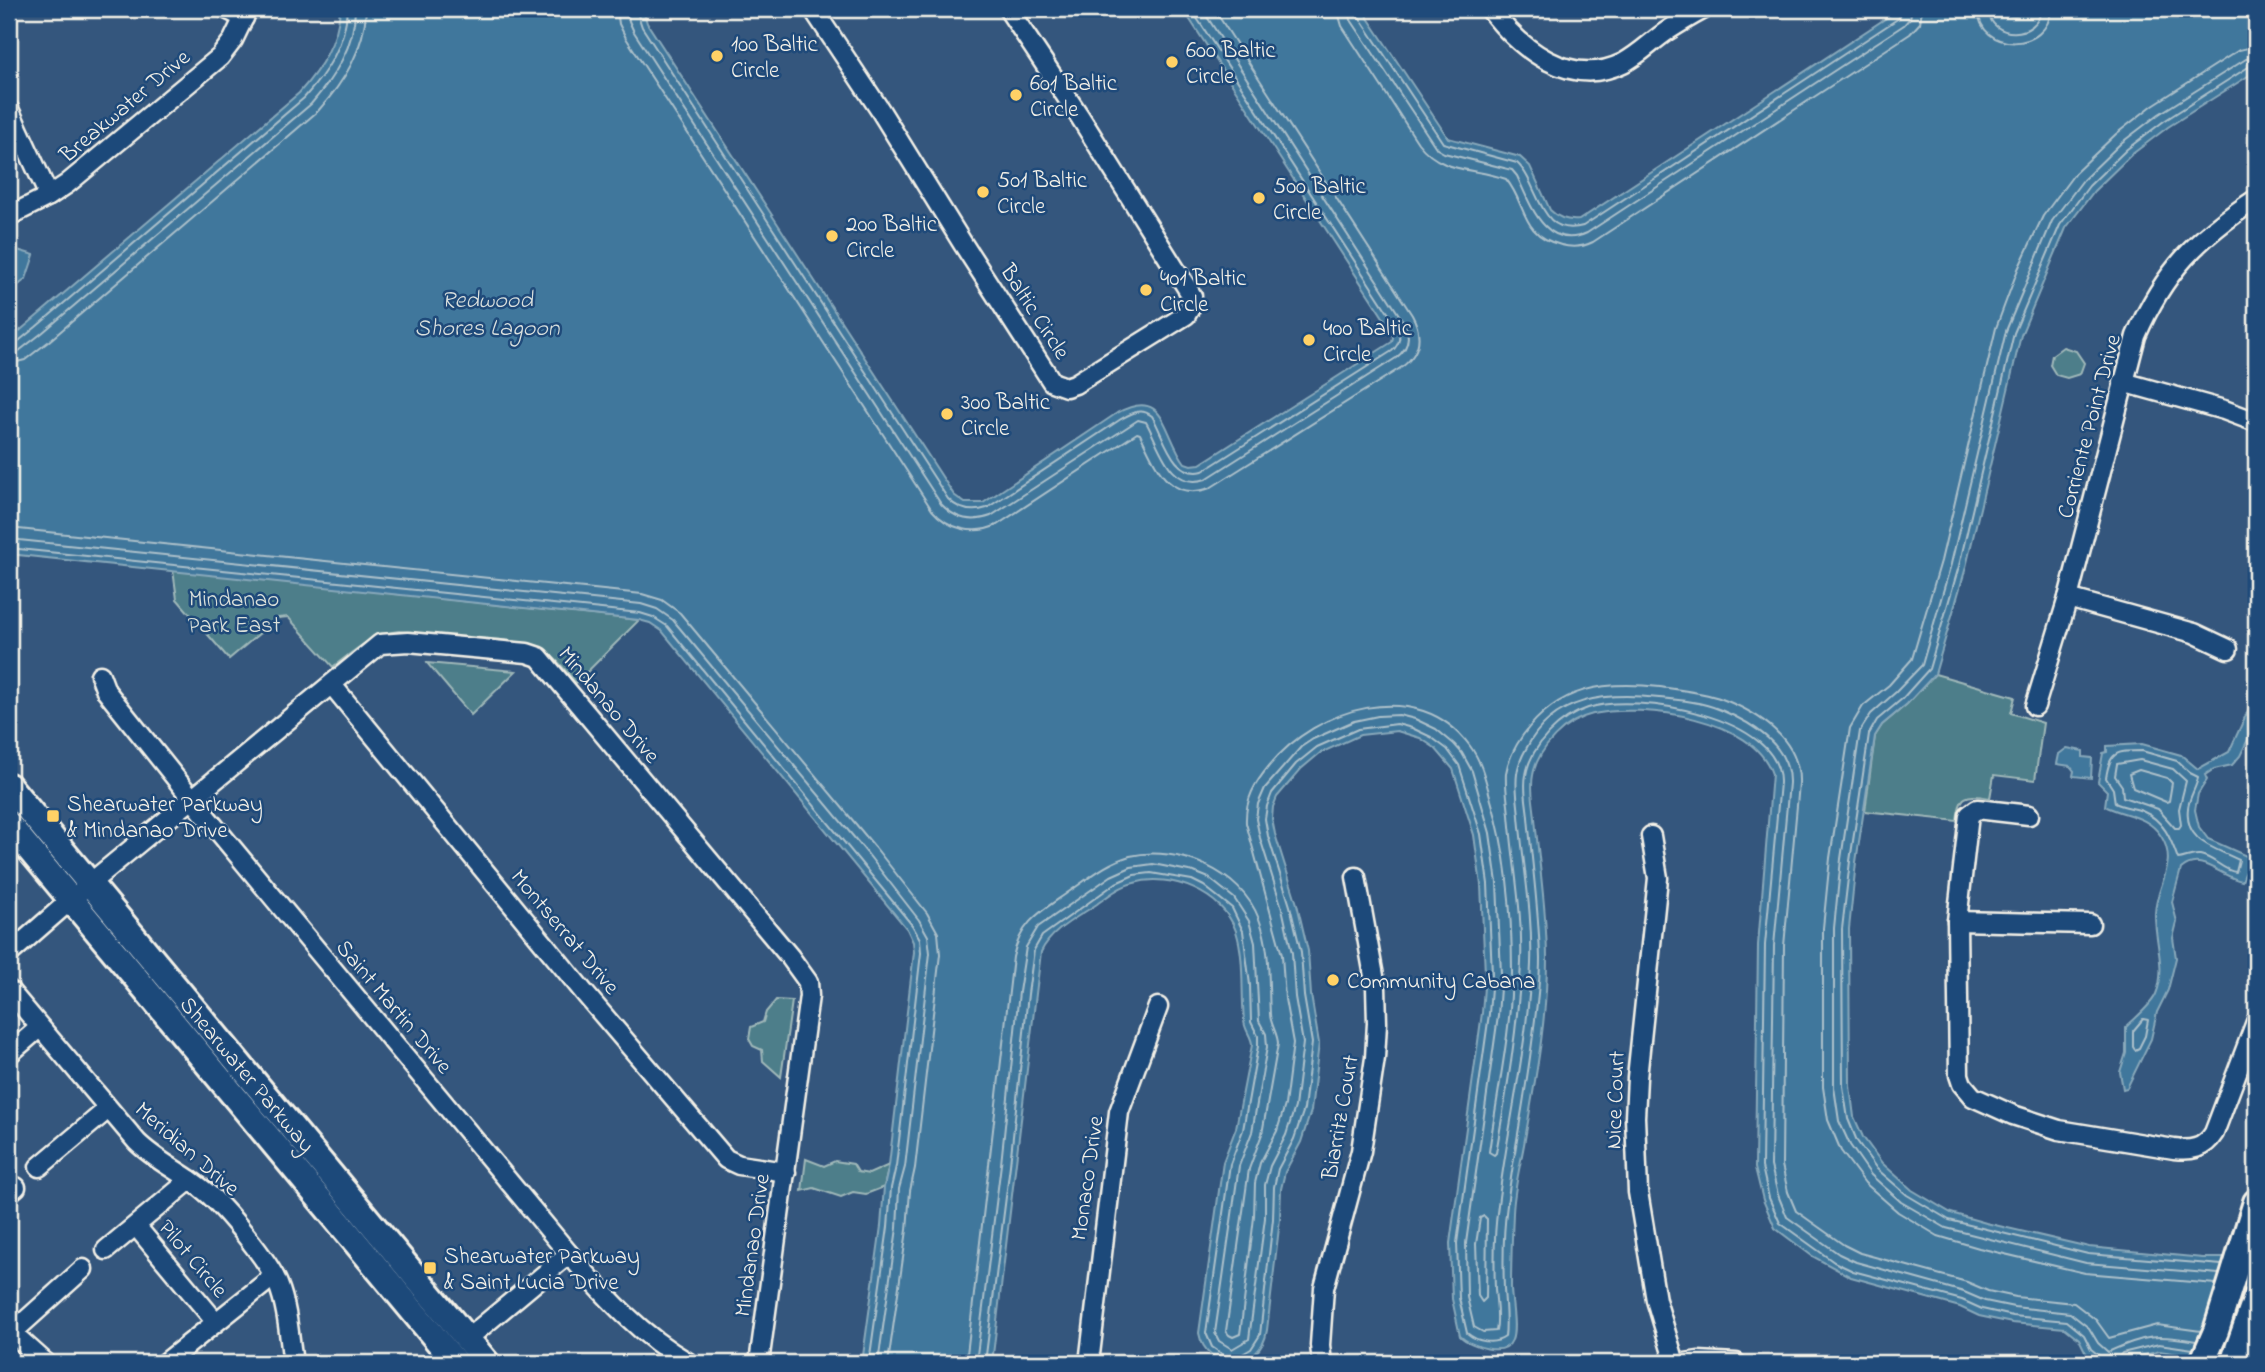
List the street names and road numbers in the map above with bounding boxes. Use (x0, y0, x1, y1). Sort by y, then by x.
street label: Breakwater Drive (52, 42, 199, 172)
street label: Baltic Circle (990, 257, 1077, 367)
street label: Corriente Point Drive (2050, 330, 2131, 522)
street label: Mindanao Drive (549, 640, 668, 772)
street label: Montserrat Drive (502, 863, 627, 1003)
street label: Saint Martin Drive (327, 933, 460, 1083)
street label: Shearwater Parkway (169, 990, 322, 1163)
street label: Nice Court (1598, 1050, 1635, 1150)
street label: Biarritz Court (1314, 1052, 1369, 1183)
street label: Meridian Drive (126, 1095, 247, 1205)
street label: Monaco Drive (1063, 1113, 1114, 1243)
street label: Mindanao Drive (727, 1171, 780, 1319)
street label: Pilot Circle (149, 1213, 235, 1307)

